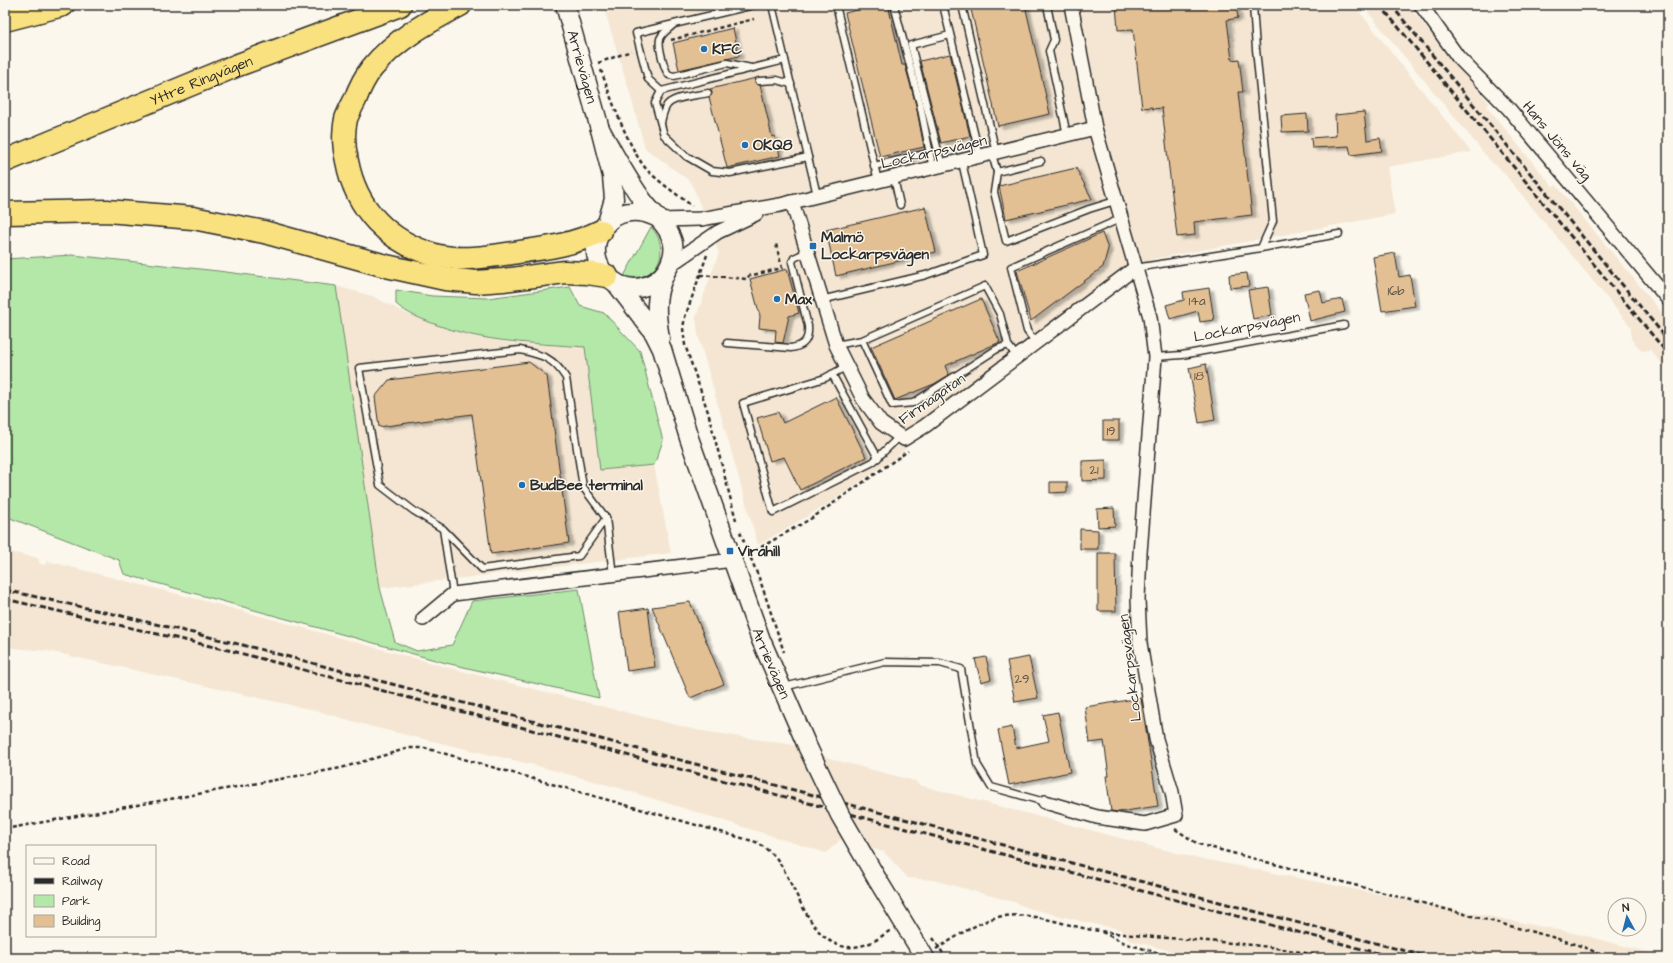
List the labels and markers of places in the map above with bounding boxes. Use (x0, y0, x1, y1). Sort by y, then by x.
place label: KFC (712, 39, 742, 60)
marker: KFC (699, 44, 709, 54)
place label: OKQ8 (753, 135, 793, 156)
marker: OKQ8 (740, 140, 750, 150)
place label: Malmö Lockarpsvägen (821, 227, 930, 267)
marker: Malmö Lockarpsvägen (808, 241, 818, 251)
place label: Max (785, 289, 813, 310)
marker: Max (772, 294, 782, 304)
place label: BudBee terminal (530, 475, 643, 496)
marker: BudBee terminal (517, 480, 527, 490)
place label: Virahill (737, 541, 781, 562)
marker: Virahill (725, 546, 735, 556)

